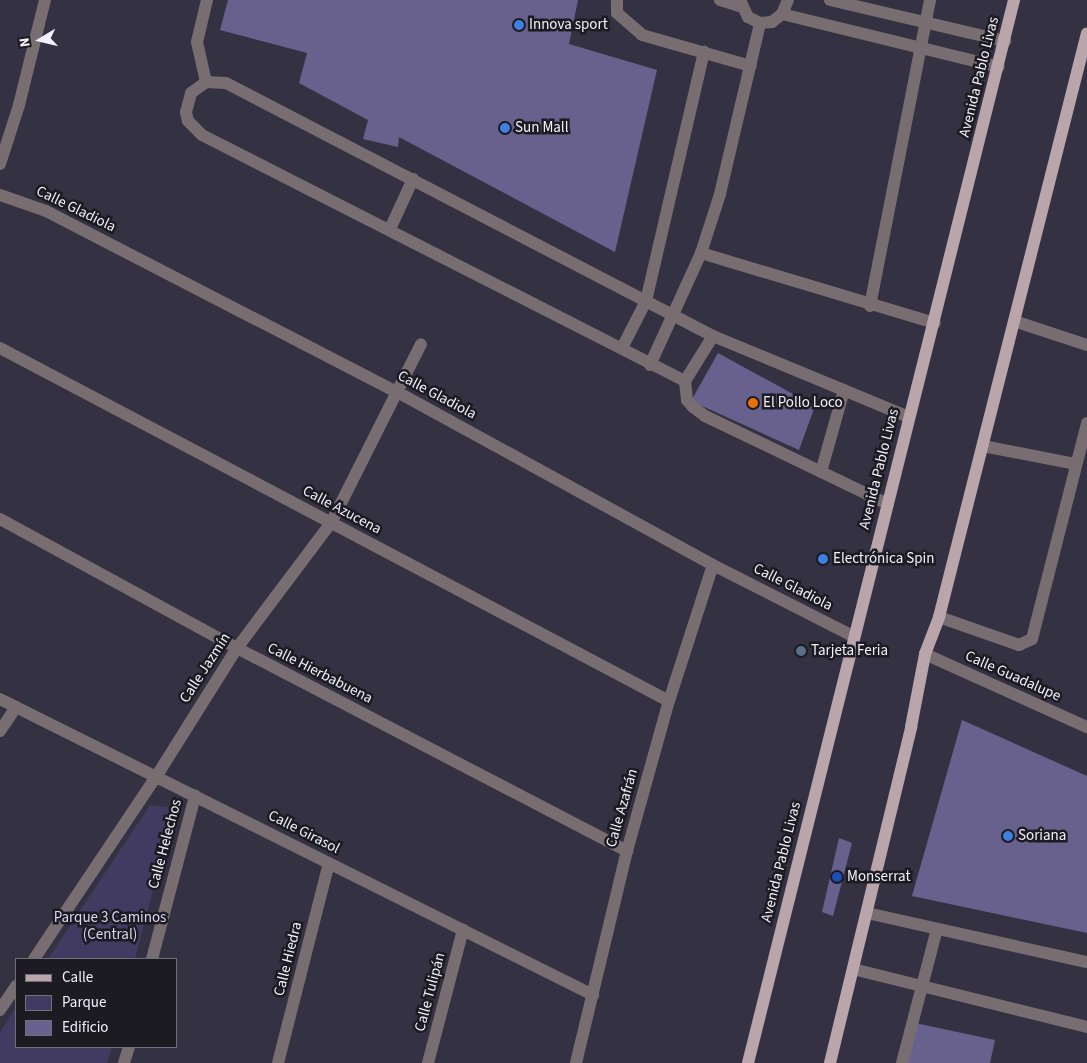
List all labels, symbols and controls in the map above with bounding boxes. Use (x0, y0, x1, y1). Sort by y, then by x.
north arrow (15, 15, 65, 65)
street label: Avenida Pablo Livas (955, 15, 1003, 139)
place label: Innova sport (529, 16, 608, 34)
marker: Innova sport (513, 19, 525, 31)
text: N (15, 36, 36, 49)
place label: Sun Mall (515, 119, 568, 137)
marker: Sun Mall (499, 122, 511, 134)
street label: Calle Gladiola (33, 182, 119, 236)
street label: Calle Gladiola (395, 367, 479, 423)
place label: El Pollo Loco (763, 394, 843, 412)
marker: El Pollo Loco (747, 397, 759, 409)
street label: Avenida Pablo Livas (855, 407, 903, 531)
street label: Calle Azucena (300, 482, 384, 538)
place label: Electrónica Spin (833, 550, 934, 568)
marker: Electrónica Spin (817, 553, 829, 565)
street label: Calle Gladiola (750, 559, 836, 615)
street label: Calle Jazmín (176, 630, 234, 706)
street label: Calle Hierbabuena (264, 639, 376, 707)
place label: Tarjeta Feria (811, 642, 888, 660)
marker: Tarjeta Feria (795, 645, 807, 657)
street label: Calle Guadalupe (962, 647, 1064, 705)
street label: Calle Azafrán (602, 767, 642, 849)
street label: Calle Helechos (144, 797, 186, 891)
street label: Avenida Pablo Livas (757, 800, 805, 924)
street label: Calle Girasol (265, 806, 343, 858)
place label: Soriana (1018, 827, 1066, 845)
marker: Soriana (1002, 830, 1014, 842)
place label: Monserrat (847, 868, 910, 886)
marker: Monserrat (831, 871, 843, 883)
park label: Parque 3 Caminos (Central) (54, 908, 166, 943)
street label: Calle Hiedra (270, 920, 306, 998)
street label: Calle Tulipán (411, 950, 449, 1034)
legend (15, 958, 178, 1048)
text: Calle (62, 967, 93, 988)
text: Parque (62, 992, 106, 1013)
text: Edificio (62, 1017, 109, 1038)

